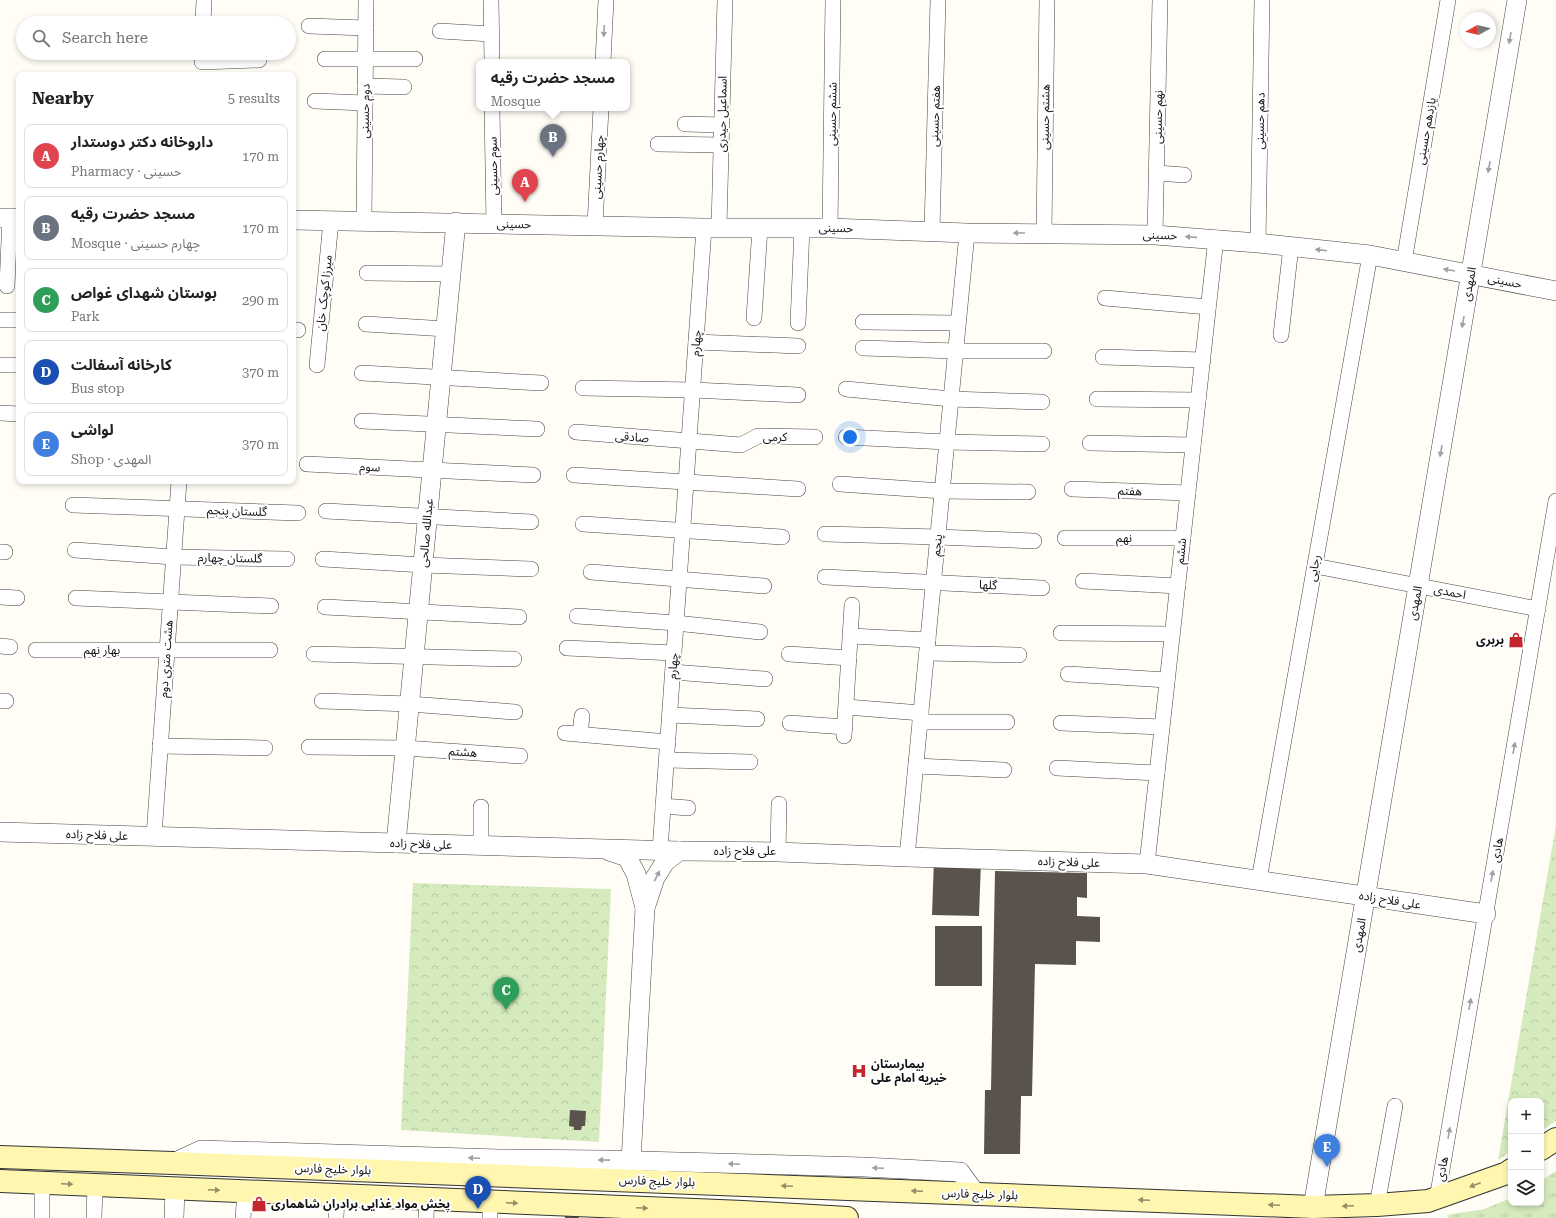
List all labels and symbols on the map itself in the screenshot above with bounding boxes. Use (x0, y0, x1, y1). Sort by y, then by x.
north arrow (1460, 12, 1496, 48)
one-way arrow (601, 25, 608, 37)
one-way arrow (1507, 32, 1513, 45)
street label: اسماعیل حیدری (714, 76, 730, 152)
street label: ششم حسینی (824, 82, 842, 146)
street label: دوم حسینی (358, 83, 374, 138)
street label: هشتم حسینی (1037, 84, 1055, 150)
street label: هفتم حسینی (927, 85, 945, 147)
street label: نهم حسینی (1151, 90, 1167, 144)
street label: دهم حسینی (1253, 92, 1270, 150)
street label: یازدهم حسینی (1413, 96, 1441, 166)
pin: B (540, 124, 566, 157)
street label: چهارم حسینی (589, 135, 609, 199)
street label: سوم حسینی (485, 137, 503, 195)
one-way arrow (1486, 161, 1492, 173)
pin: A (512, 169, 538, 202)
street label: حسینی (497, 217, 531, 231)
street label: حسینی (819, 221, 853, 235)
street label: حسینی (1142, 227, 1178, 243)
one-way arrow (1012, 230, 1025, 236)
one-way arrow (1185, 233, 1197, 240)
one-way arrow (1315, 246, 1327, 253)
street label: میرزا کوچک خان (313, 254, 336, 332)
street label: المهدی (1459, 266, 1479, 302)
one-way arrow (1443, 267, 1455, 273)
street label: حسینی (1487, 271, 1523, 291)
one-way arrow (1459, 316, 1465, 329)
street label: چهارم (688, 329, 706, 357)
your location (840, 427, 860, 447)
street label: صادقی (614, 429, 650, 445)
street label: کرمی (763, 430, 788, 444)
one-way arrow (1438, 445, 1444, 457)
street label: سوم (359, 459, 381, 477)
street label: هفتم (1118, 484, 1142, 500)
street label: عبدالله صالحی (416, 498, 436, 568)
street label: گلستان پنجم (207, 503, 268, 521)
street label: نهم (1116, 531, 1132, 547)
street label: پنجم (929, 533, 947, 557)
street label: ششم (1173, 537, 1191, 565)
street label: گلستان چهارم (198, 550, 263, 568)
street label: رجایی (1305, 554, 1323, 582)
street label: گلها (979, 578, 998, 593)
street label: احمدی (1433, 582, 1467, 602)
street label: المهدی (1405, 585, 1425, 621)
street label: هشت متری دوم (156, 620, 178, 698)
shop icon: بربری (1507, 631, 1525, 649)
place label: بربری (1476, 633, 1504, 647)
street label: بهار نهم (84, 643, 120, 659)
street label: چهارم (665, 652, 683, 680)
one-way arrow (1511, 742, 1517, 754)
street label: هشتم (448, 744, 478, 762)
street label: علی فلاح زاده (66, 827, 128, 845)
street label: علی فلاح زاده (390, 836, 452, 854)
street label: هادی (1488, 836, 1506, 864)
street label: علی فلاح زاده (714, 844, 776, 860)
street label: علی فلاح زاده (1038, 854, 1100, 872)
one-way arrow (654, 870, 660, 882)
one-way arrow (1489, 870, 1495, 882)
street label: علی فلاح زاده (1358, 888, 1422, 914)
street label: المهدی (1349, 917, 1369, 953)
pin: C (493, 977, 519, 1010)
one-way arrow (1468, 998, 1474, 1011)
place label: بیمارستان خیریه امام علی (871, 1057, 947, 1087)
hospital icon: بیمارستان خیریه امام علی (850, 1062, 868, 1080)
one-way arrow (1446, 1127, 1452, 1139)
pin: E (1314, 1134, 1340, 1167)
one-way arrow (468, 1155, 480, 1162)
street label: هادی (1433, 1155, 1451, 1183)
one-way arrow (598, 1157, 610, 1164)
street label: بلوار خلیج فارس (295, 1161, 371, 1179)
one-way arrow (727, 1161, 740, 1167)
one-way arrow (871, 1165, 884, 1171)
street label: بلوار خلیج فارس (619, 1173, 695, 1191)
pin: D (465, 1176, 491, 1209)
one-way arrow (61, 1181, 73, 1188)
one-way arrow (1469, 1182, 1481, 1188)
one-way arrow (780, 1183, 793, 1189)
street label: بلوار خلیج فارس (942, 1186, 1018, 1204)
one-way arrow (208, 1187, 220, 1194)
one-way arrow (910, 1188, 923, 1194)
shop icon: پخش مواد غذایی برادران شاهماری (250, 1195, 268, 1213)
place label: پخش مواد غذایی برادران شاهماری (271, 1197, 450, 1213)
one-way arrow (1138, 1197, 1150, 1204)
one-way arrow (506, 1199, 518, 1206)
one-way arrow (1268, 1202, 1280, 1209)
one-way arrow (1341, 1203, 1354, 1209)
one-way arrow (636, 1205, 649, 1211)

